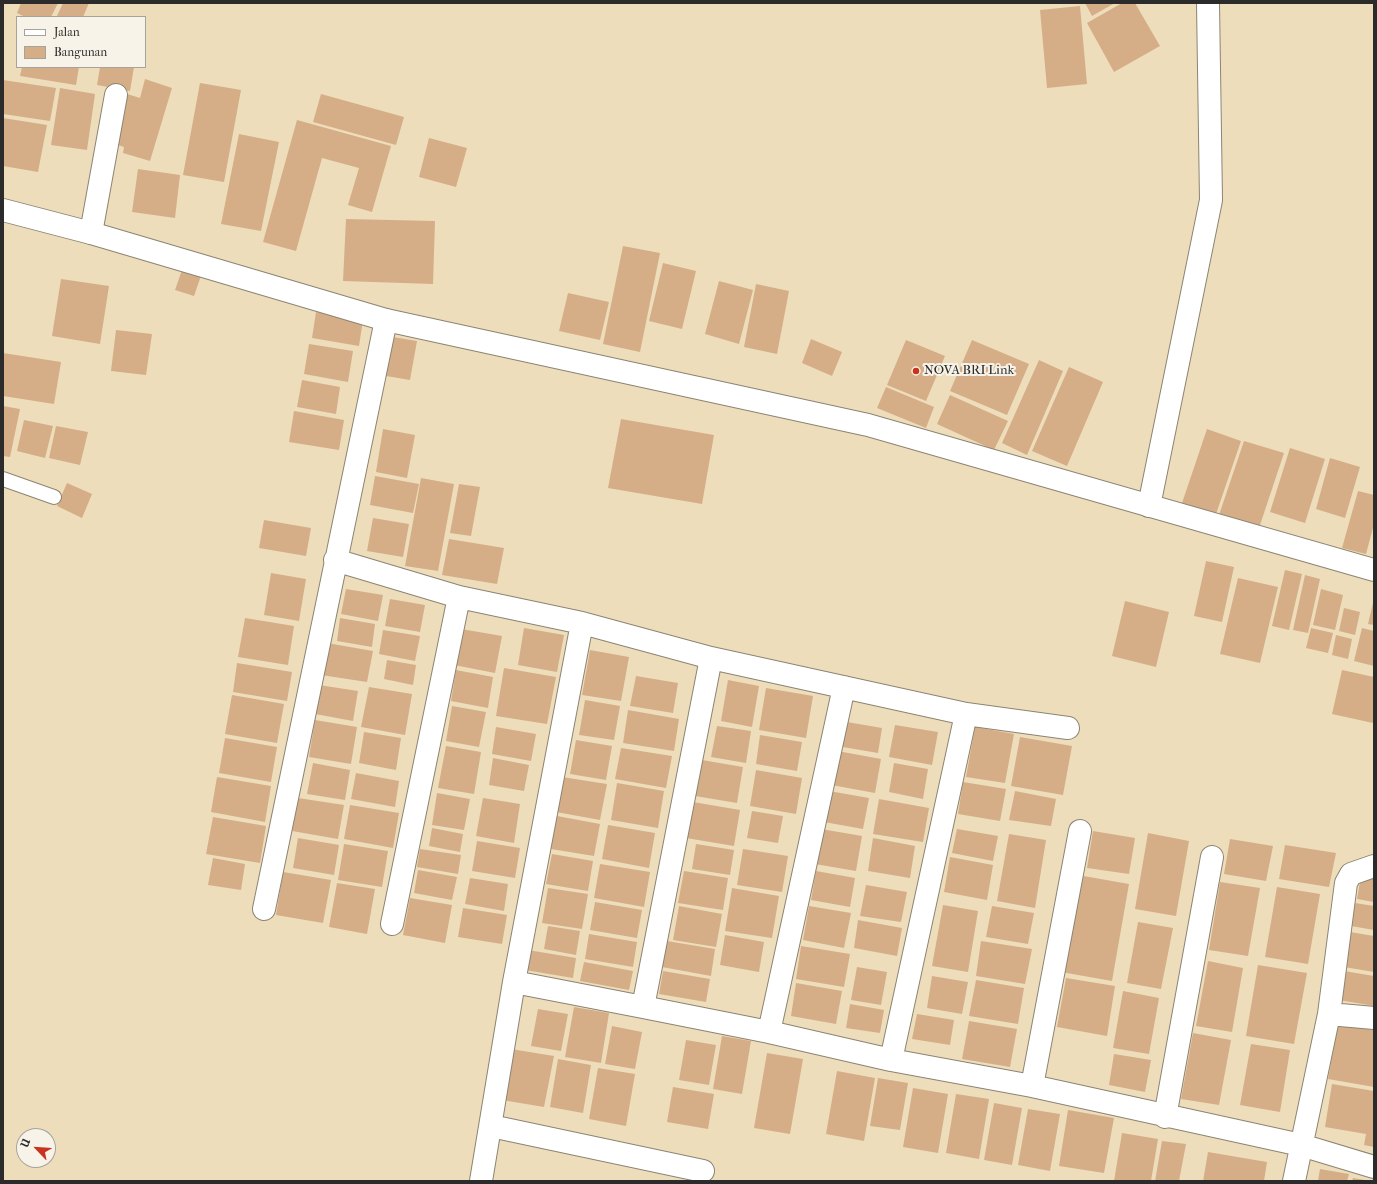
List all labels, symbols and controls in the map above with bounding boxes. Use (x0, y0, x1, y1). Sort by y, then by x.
legend (16, 16, 146, 68)
text: Jalan (54, 25, 80, 39)
text: Bangunan (54, 45, 107, 59)
place label: NOVA BRI Link (924, 363, 1014, 379)
marker: NOVA BRI Link (911, 366, 921, 376)
north arrow (16, 1128, 56, 1168)
text: U (18, 1137, 33, 1150)

